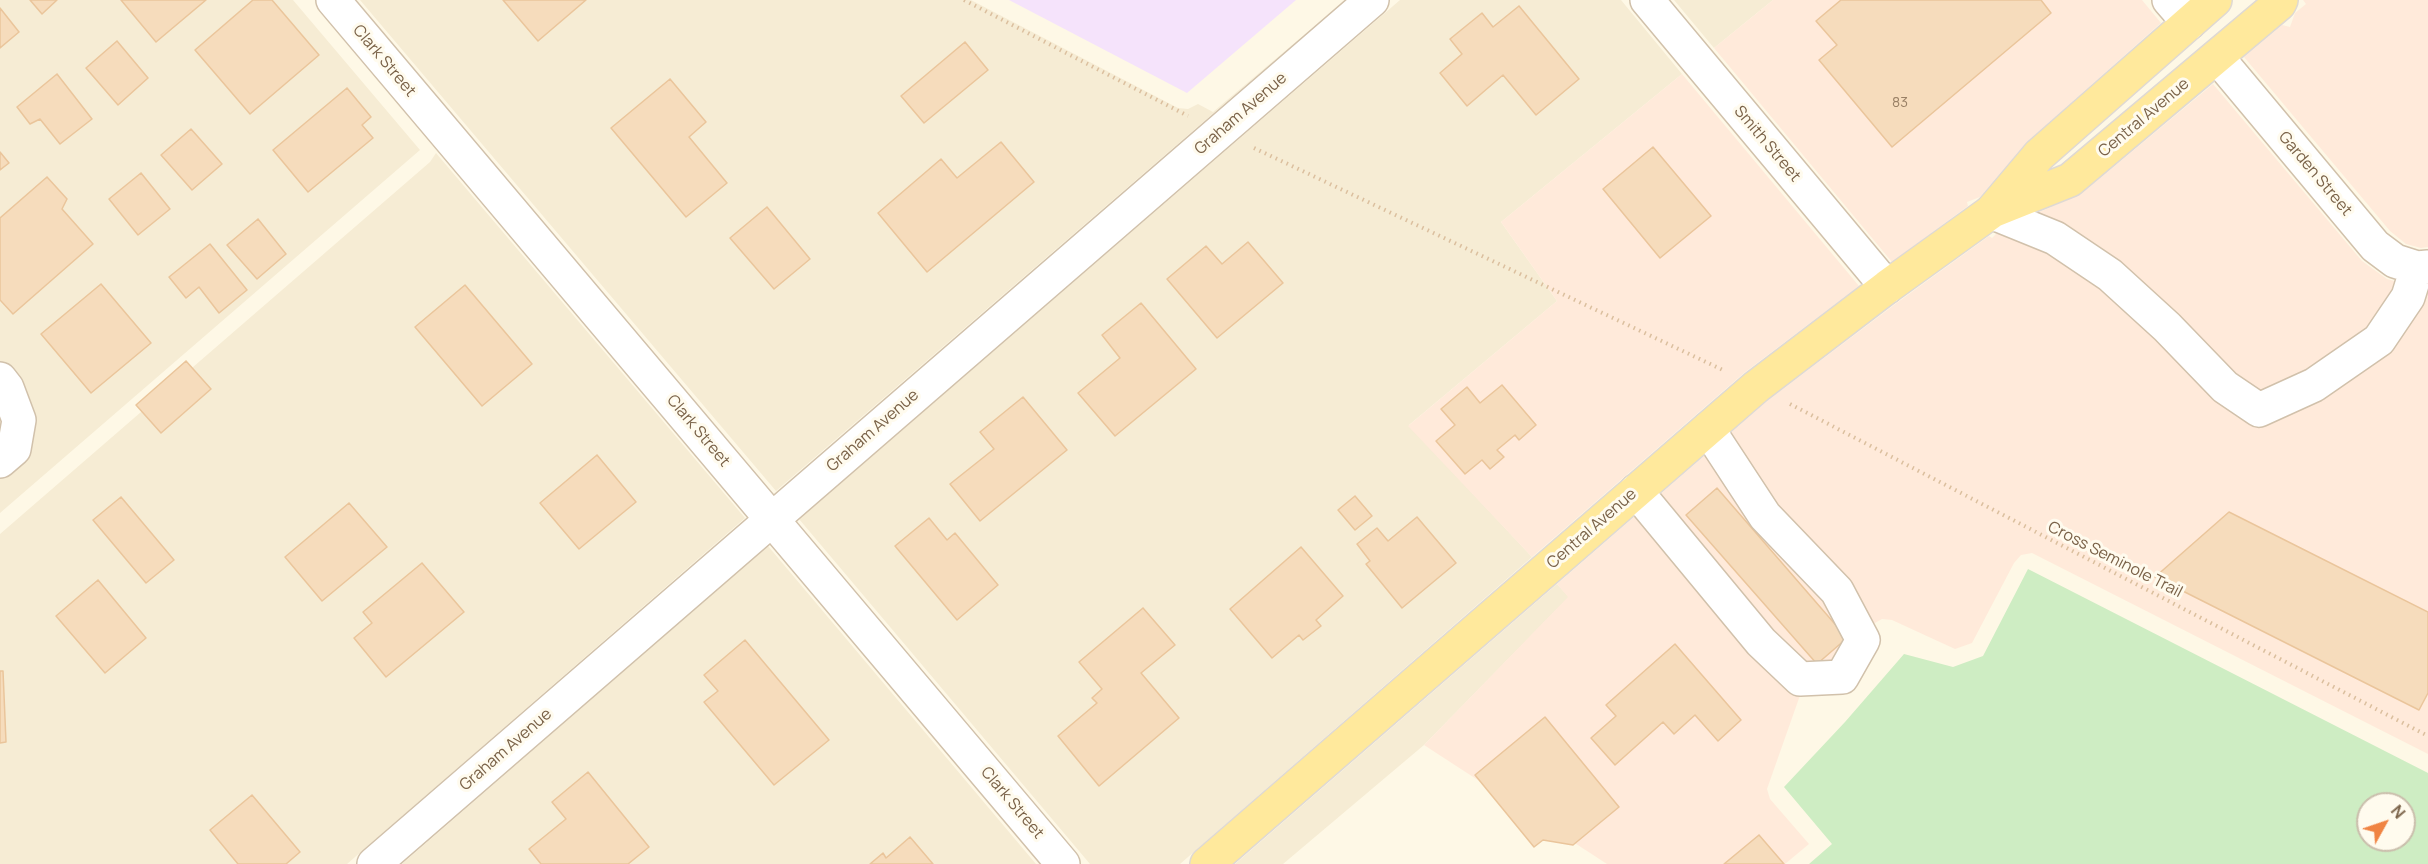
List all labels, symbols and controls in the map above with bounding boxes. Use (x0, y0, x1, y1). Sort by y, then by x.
street label: Clark Street (348, 21, 420, 101)
street label: Graham Avenue (1191, 69, 1291, 159)
street label: Central Avenue (2095, 74, 2193, 162)
house number: 83 (1892, 95, 1908, 111)
street label: Smith Street (1730, 102, 1804, 186)
street label: Garden Street (2274, 128, 2356, 220)
street label: Graham Avenue (823, 386, 923, 476)
street label: Clark Street (662, 391, 734, 471)
street label: Central Avenue (1543, 485, 1641, 573)
street label: Cross Seminole Trail (2044, 518, 2186, 602)
street label: Graham Avenue (456, 705, 556, 795)
street label: Clark Street (976, 763, 1048, 843)
north arrow (2356, 792, 2416, 852)
text: N (2386, 800, 2410, 823)

